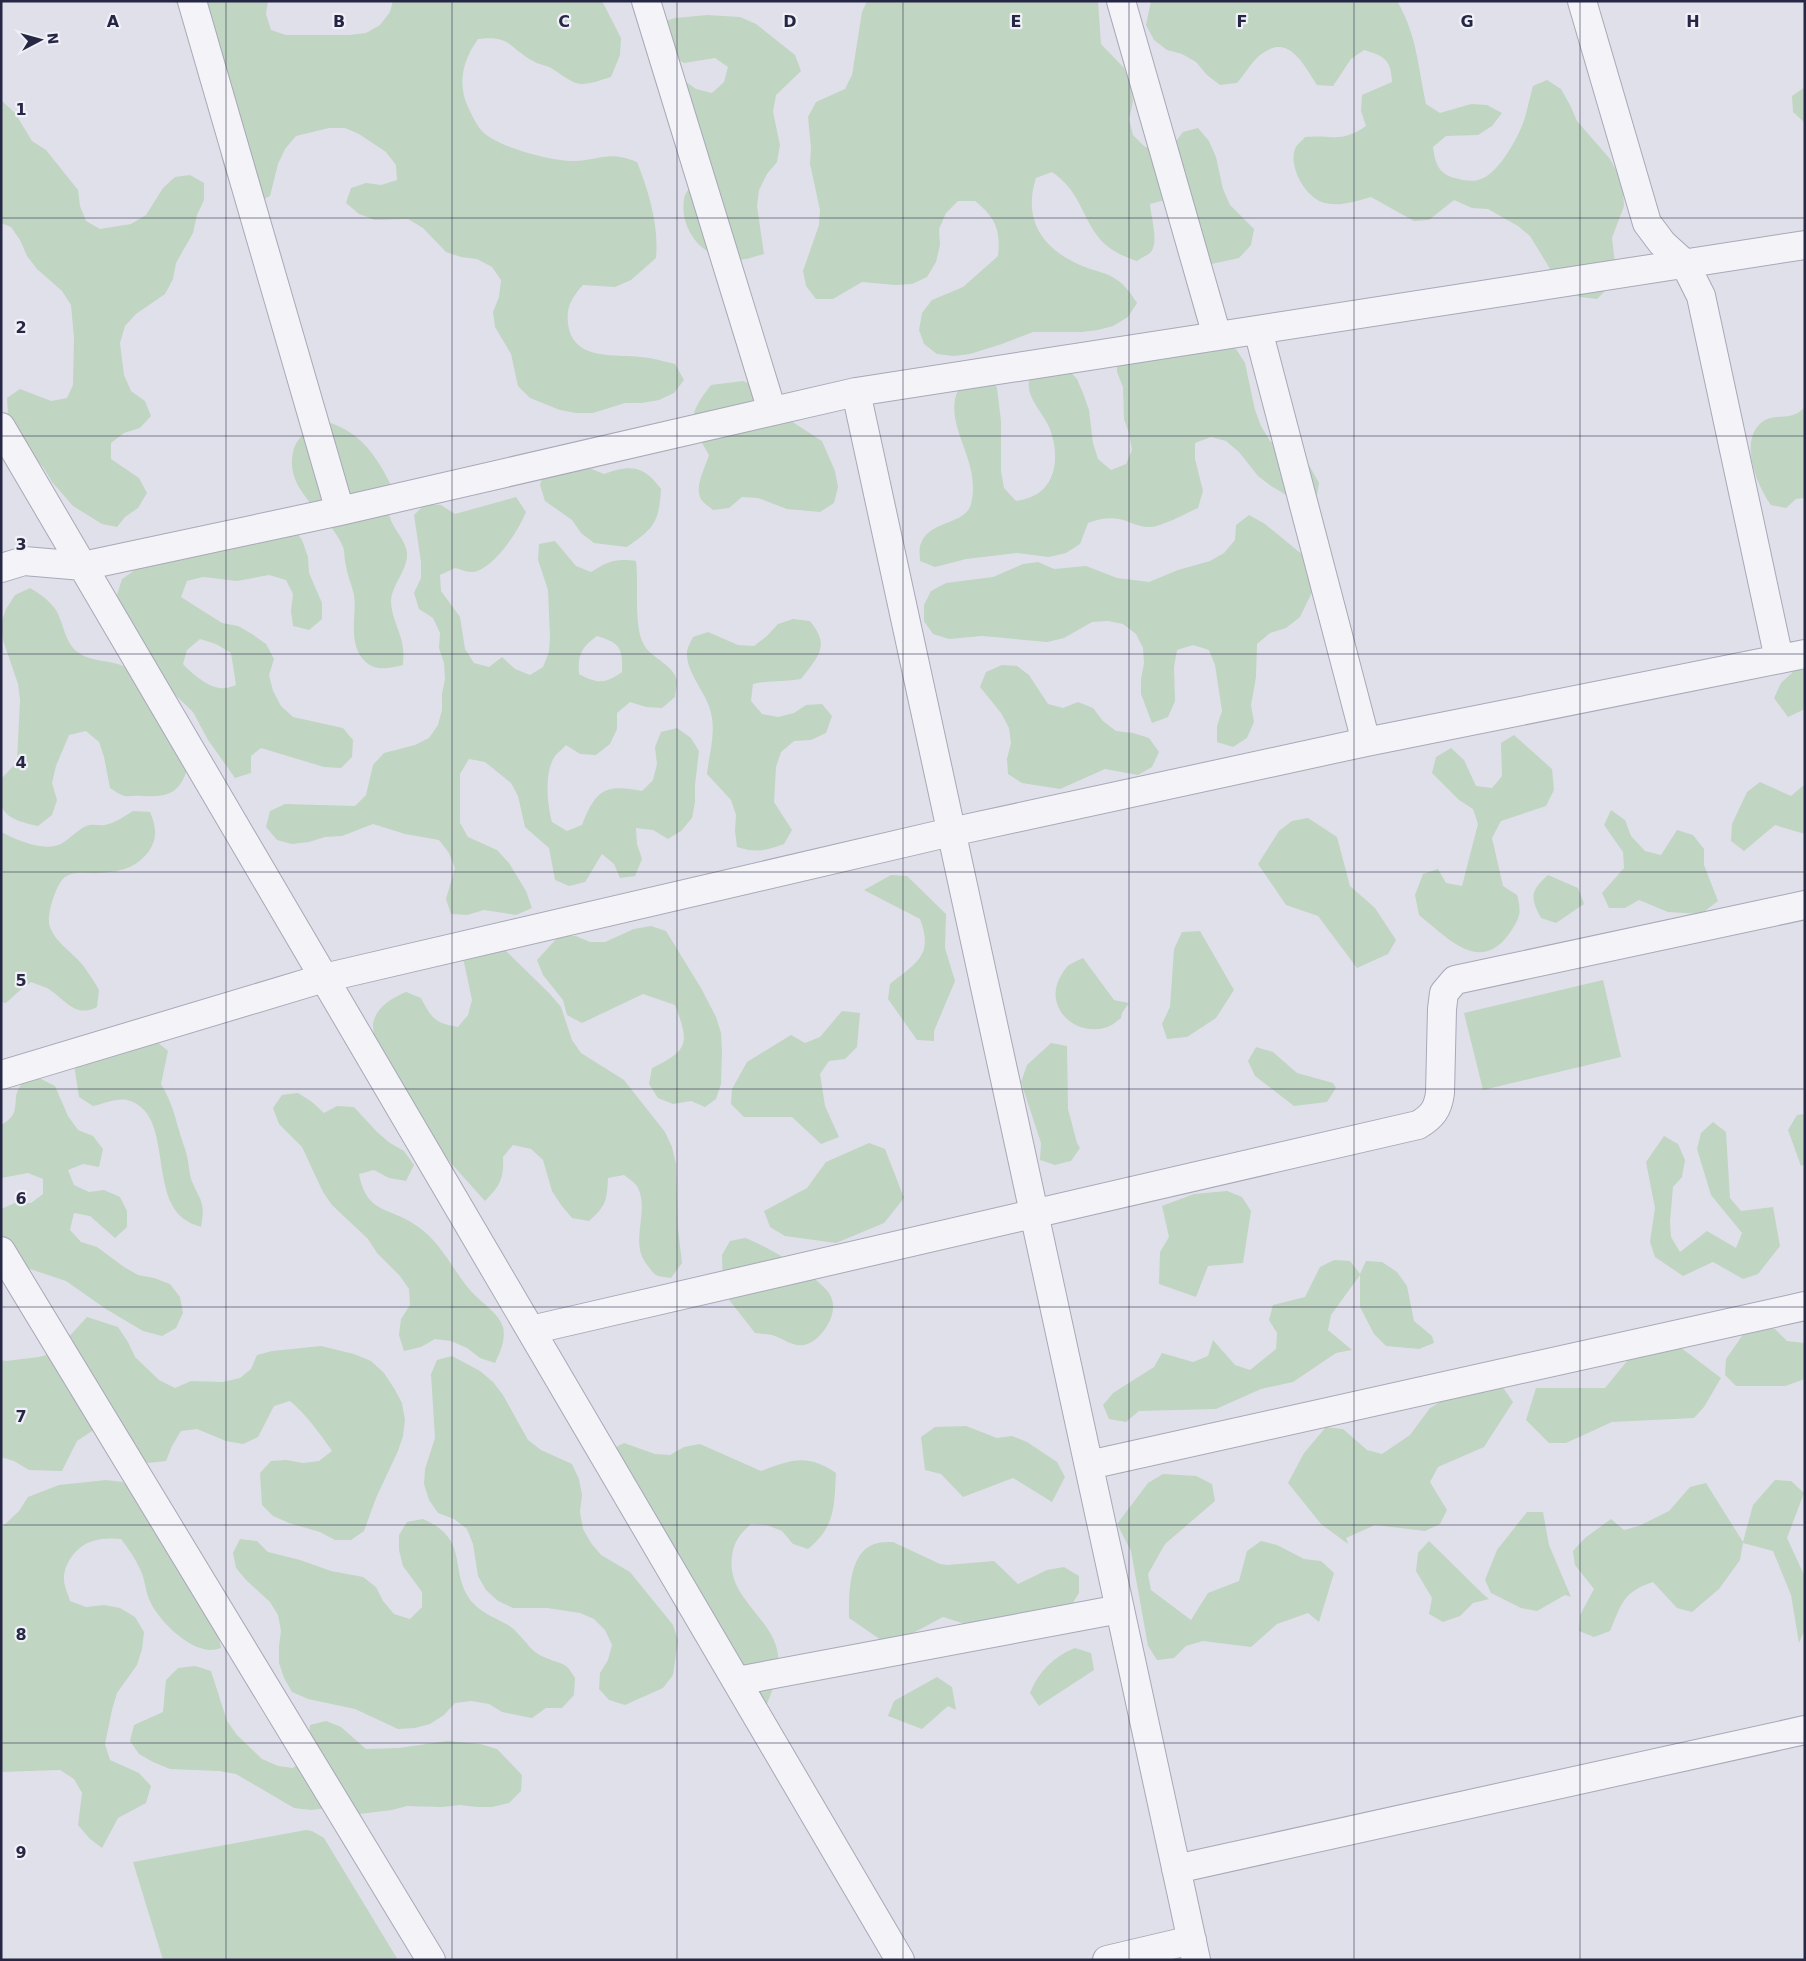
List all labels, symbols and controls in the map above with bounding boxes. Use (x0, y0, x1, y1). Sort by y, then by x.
text: A (107, 12, 120, 31)
text: B (333, 12, 345, 31)
text: C (558, 12, 570, 31)
text: D (783, 12, 797, 31)
text: E (1011, 12, 1021, 31)
text: F (1237, 12, 1247, 31)
text: G (1460, 12, 1474, 31)
text: H (1686, 12, 1700, 31)
north arrow (15, 15, 65, 65)
text: N (44, 32, 61, 45)
text: 1 (15, 100, 27, 119)
text: 2 (15, 318, 27, 337)
text: 3 (15, 535, 27, 554)
text: 4 (15, 753, 27, 772)
text: 5 (15, 971, 27, 990)
text: 6 (15, 1189, 27, 1208)
text: 7 (15, 1407, 27, 1426)
text: 8 (15, 1625, 27, 1644)
text: 9 (15, 1843, 27, 1862)

